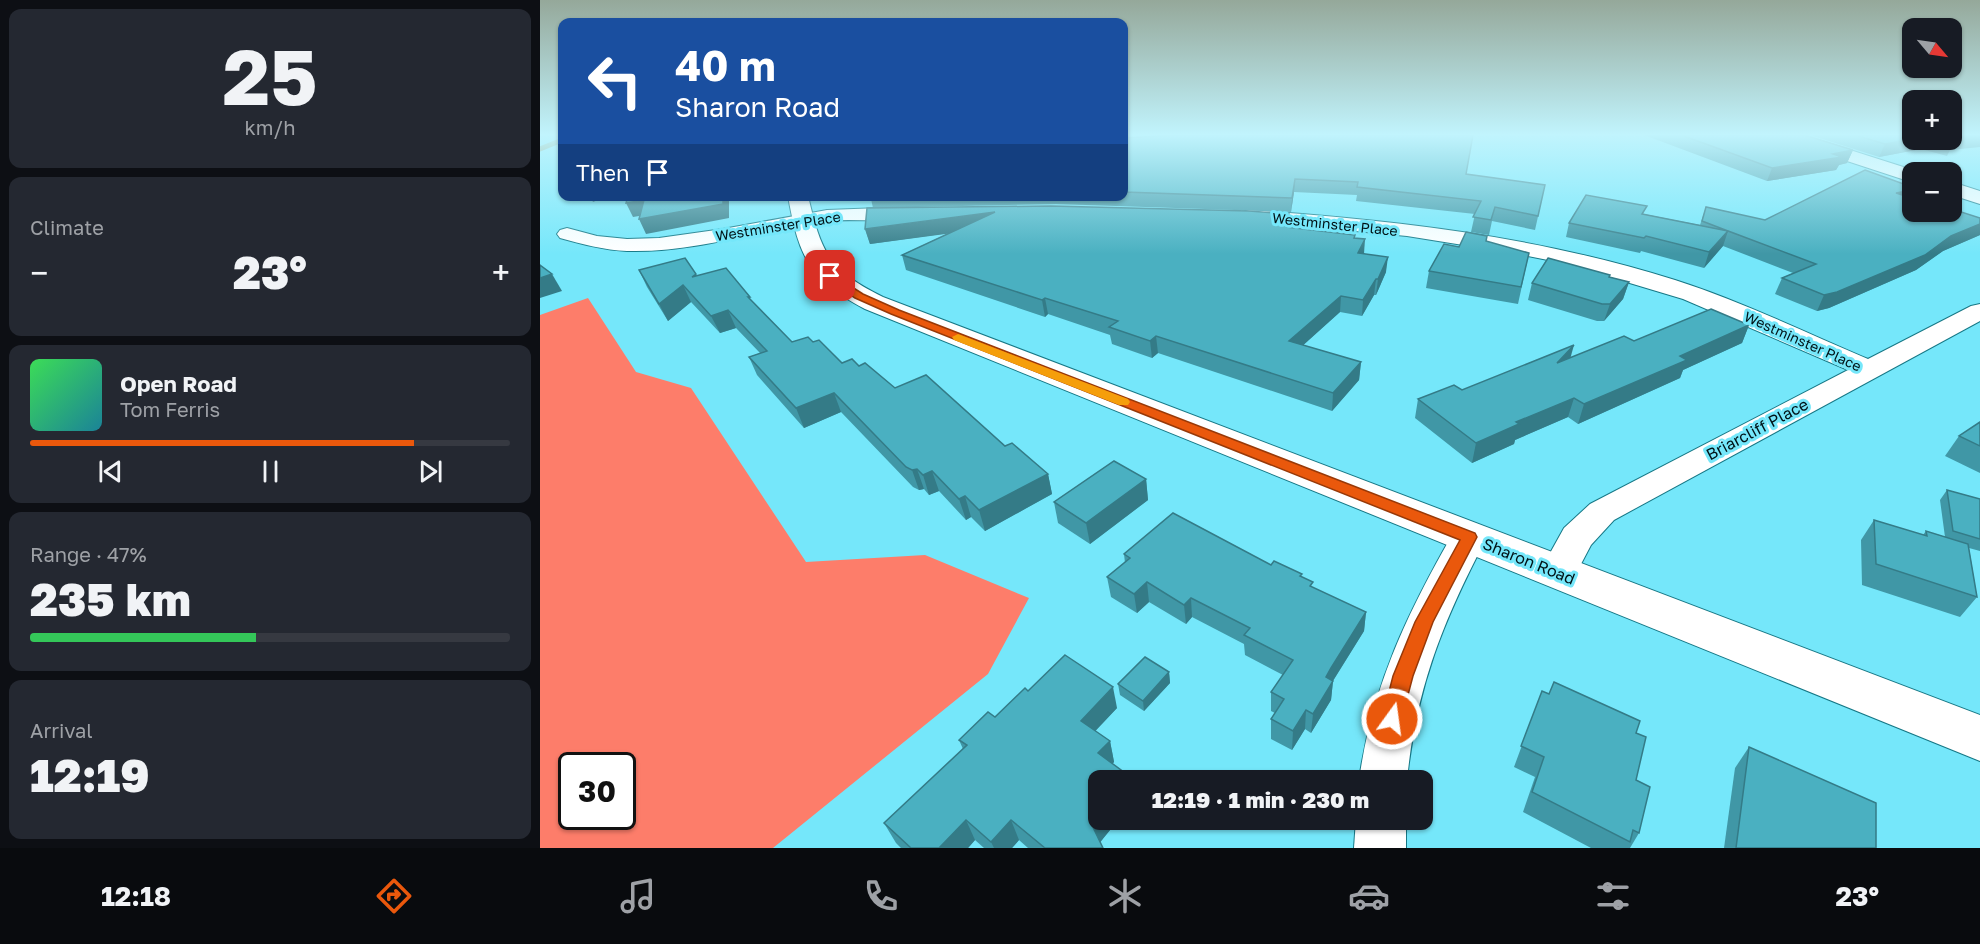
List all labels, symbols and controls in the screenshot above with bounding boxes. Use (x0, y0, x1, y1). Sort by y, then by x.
north arrow (1902, 18, 1962, 78)
map controls (1902, 18, 1962, 222)
text: 25 (222, 29, 318, 122)
text: 40 m (675, 40, 776, 90)
icon: left (576, 42, 654, 120)
button: + (1902, 90, 1962, 150)
text: Sharon Road (675, 91, 840, 123)
text: km/h (245, 115, 295, 139)
icon: arrive (641, 156, 674, 189)
text: Then (576, 159, 629, 186)
button: − (1902, 162, 1962, 222)
street label: Westminster Place (714, 208, 842, 244)
street label: Westminster Place (1271, 209, 1399, 239)
text: Climate (30, 215, 104, 239)
text: 23° (233, 245, 307, 299)
pin (804, 250, 855, 301)
text: − (30, 253, 48, 292)
text: + (492, 253, 510, 292)
icon: arrive (813, 259, 846, 292)
street label: Westminster Place (1742, 308, 1864, 374)
text: Open Road (120, 370, 237, 397)
street label: Briarcliff Place (1702, 394, 1812, 464)
text: Tom Ferris (120, 397, 220, 421)
icon: previous (94, 455, 127, 488)
icon: pause (254, 455, 287, 488)
icon: next (414, 455, 447, 488)
street label: Sharon Road (1480, 533, 1578, 589)
text: Range · 47% (30, 542, 147, 566)
text: 235 km (30, 572, 191, 626)
position arrow (1360, 687, 1424, 751)
text: Arrival (30, 718, 93, 742)
text: 12:19 (30, 748, 150, 802)
speed limit sign: 30 (558, 752, 636, 830)
text: 12:19 · 1 min · 230 m (1152, 786, 1369, 813)
icon: directions (373, 875, 415, 917)
icon: music (617, 875, 659, 917)
icon: phone (860, 875, 902, 917)
icon: climate (1104, 875, 1146, 917)
icon: car (1348, 875, 1390, 917)
icon: filters (1592, 875, 1634, 917)
text: 12:18 (101, 880, 171, 912)
text: 23° (1836, 880, 1879, 912)

